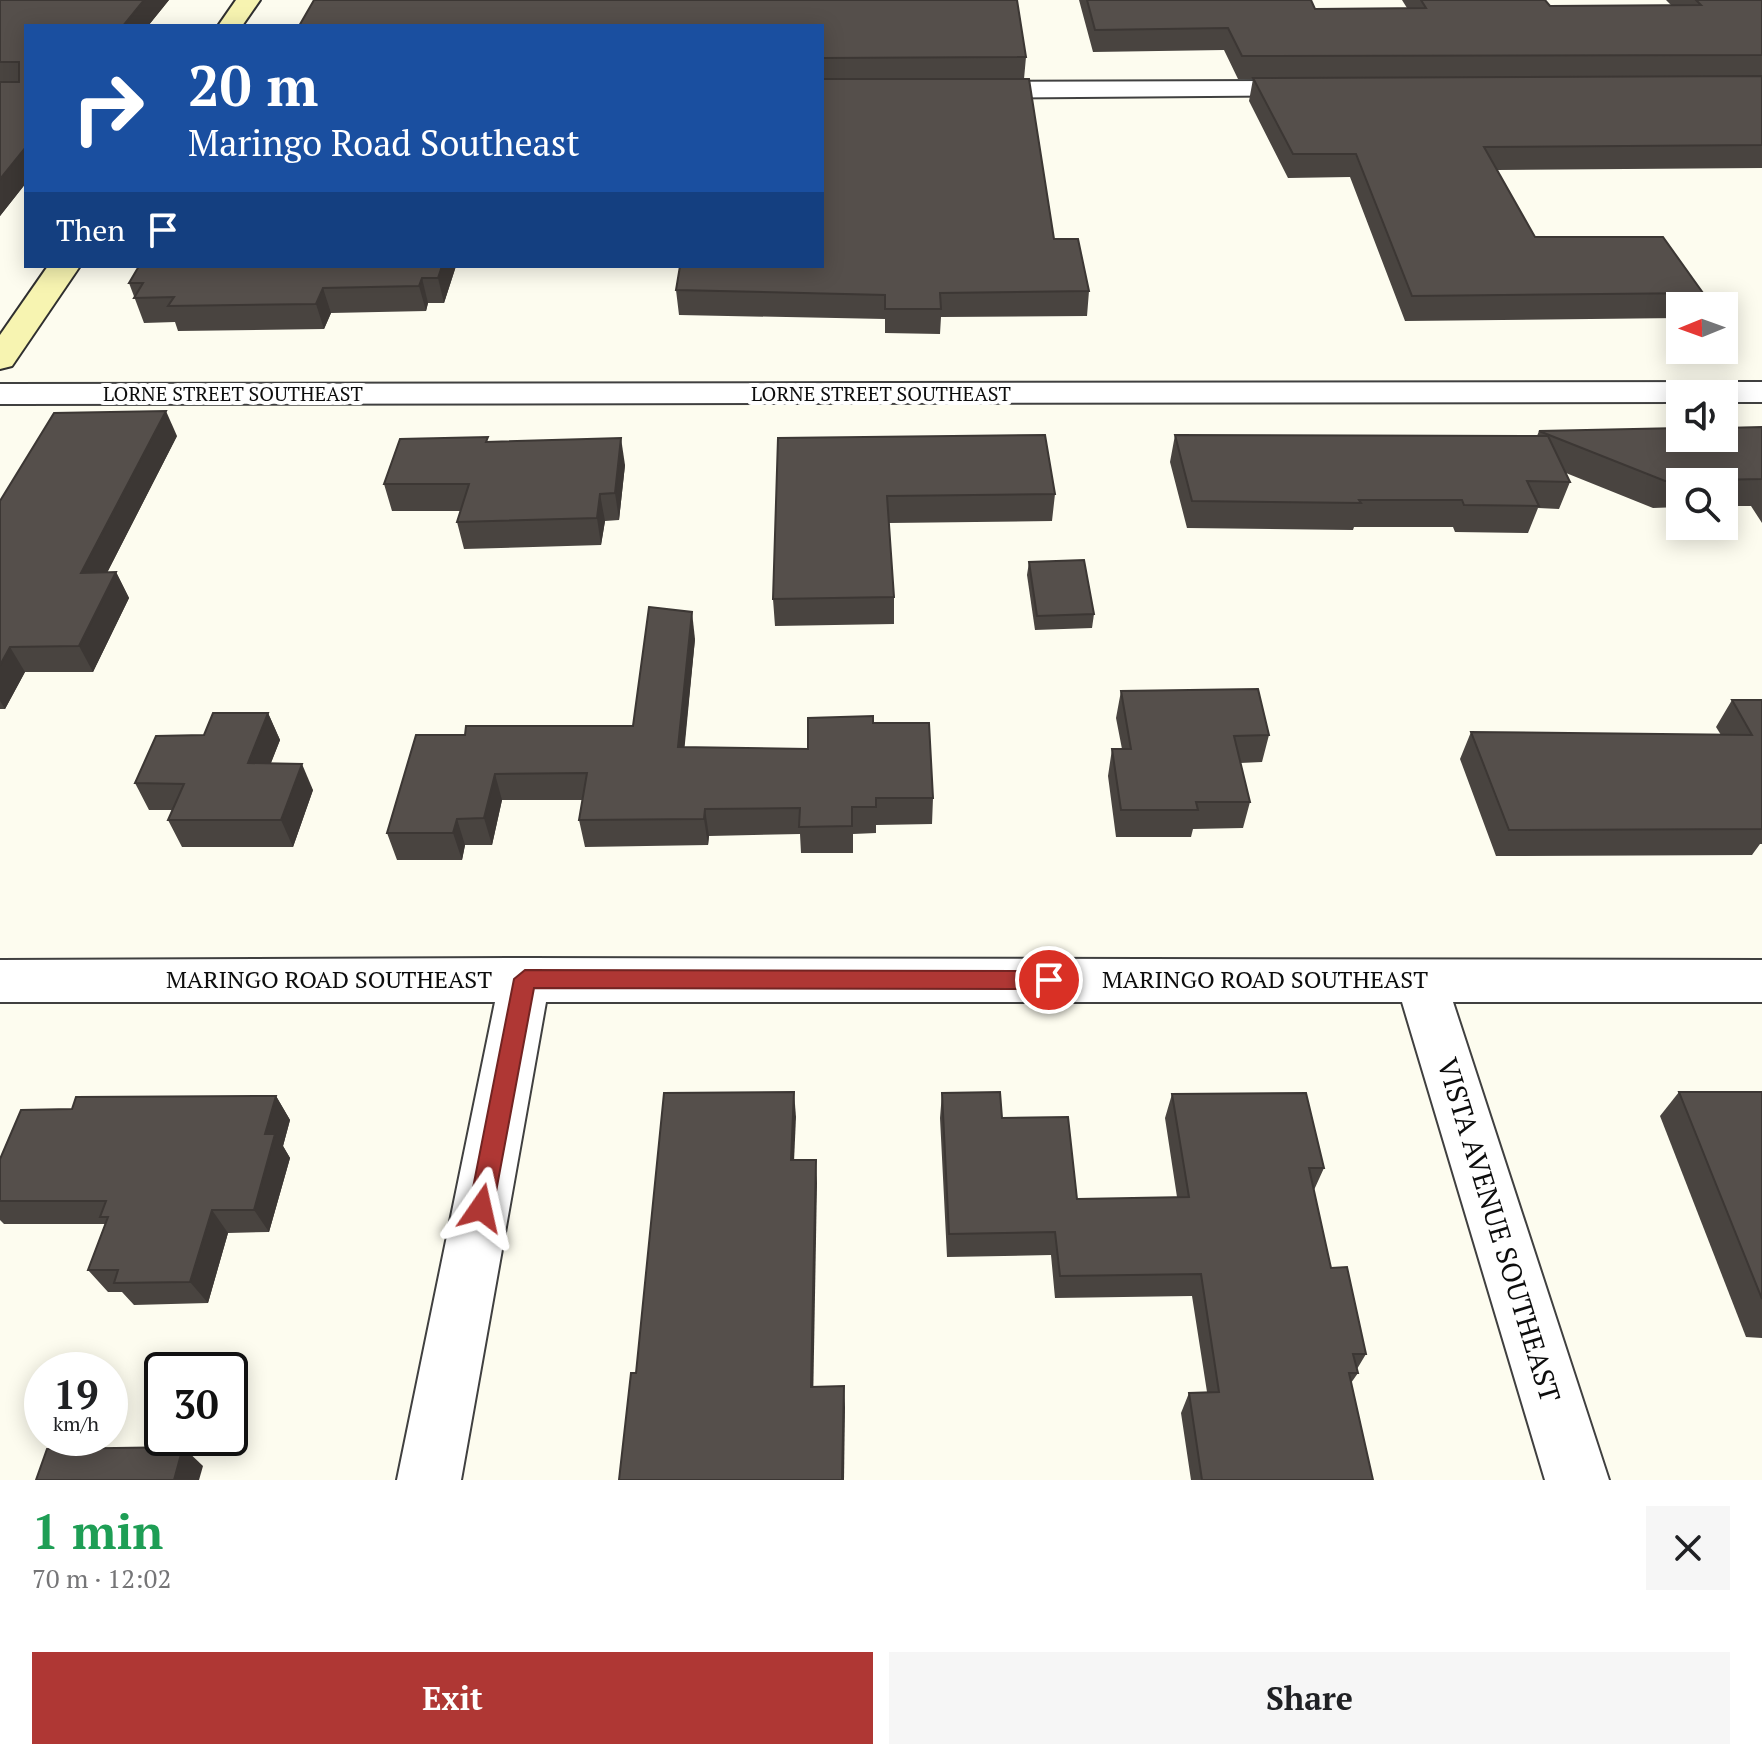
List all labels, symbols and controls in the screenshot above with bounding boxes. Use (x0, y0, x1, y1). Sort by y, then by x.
text: 20 m (188, 48, 318, 122)
icon: right (56, 56, 160, 160)
text: Maringo Road Southeast (188, 119, 580, 166)
icon: arrive (141, 208, 185, 252)
text: Then (56, 210, 125, 250)
north arrow (1666, 292, 1738, 364)
map controls (1666, 292, 1738, 540)
street label: LORNE STREET SOUTHEAST (103, 380, 363, 407)
street label: LORNE STREET SOUTHEAST (751, 380, 1011, 407)
button: sound (1666, 380, 1738, 452)
button: search (1666, 468, 1738, 540)
pin (1015, 946, 1083, 1014)
icon: arrive (1027, 958, 1071, 1002)
street label: MARINGO ROAD SOUTHEAST (166, 963, 492, 995)
street label: MARINGO ROAD SOUTHEAST (1102, 963, 1428, 995)
street label: VISTA AVENUE SOUTHEAST (1429, 1053, 1570, 1406)
position arrow (439, 1166, 523, 1250)
speed limit sign: 30 (144, 1352, 248, 1456)
text: 19 (53, 1367, 99, 1420)
text: km/h (53, 1410, 99, 1437)
text: 1 min (32, 1499, 163, 1563)
button: close (1646, 1506, 1730, 1590)
text: 70 m · 12:02 (32, 1561, 171, 1595)
button: Exit (32, 1652, 873, 1744)
button: Share (889, 1652, 1730, 1744)

